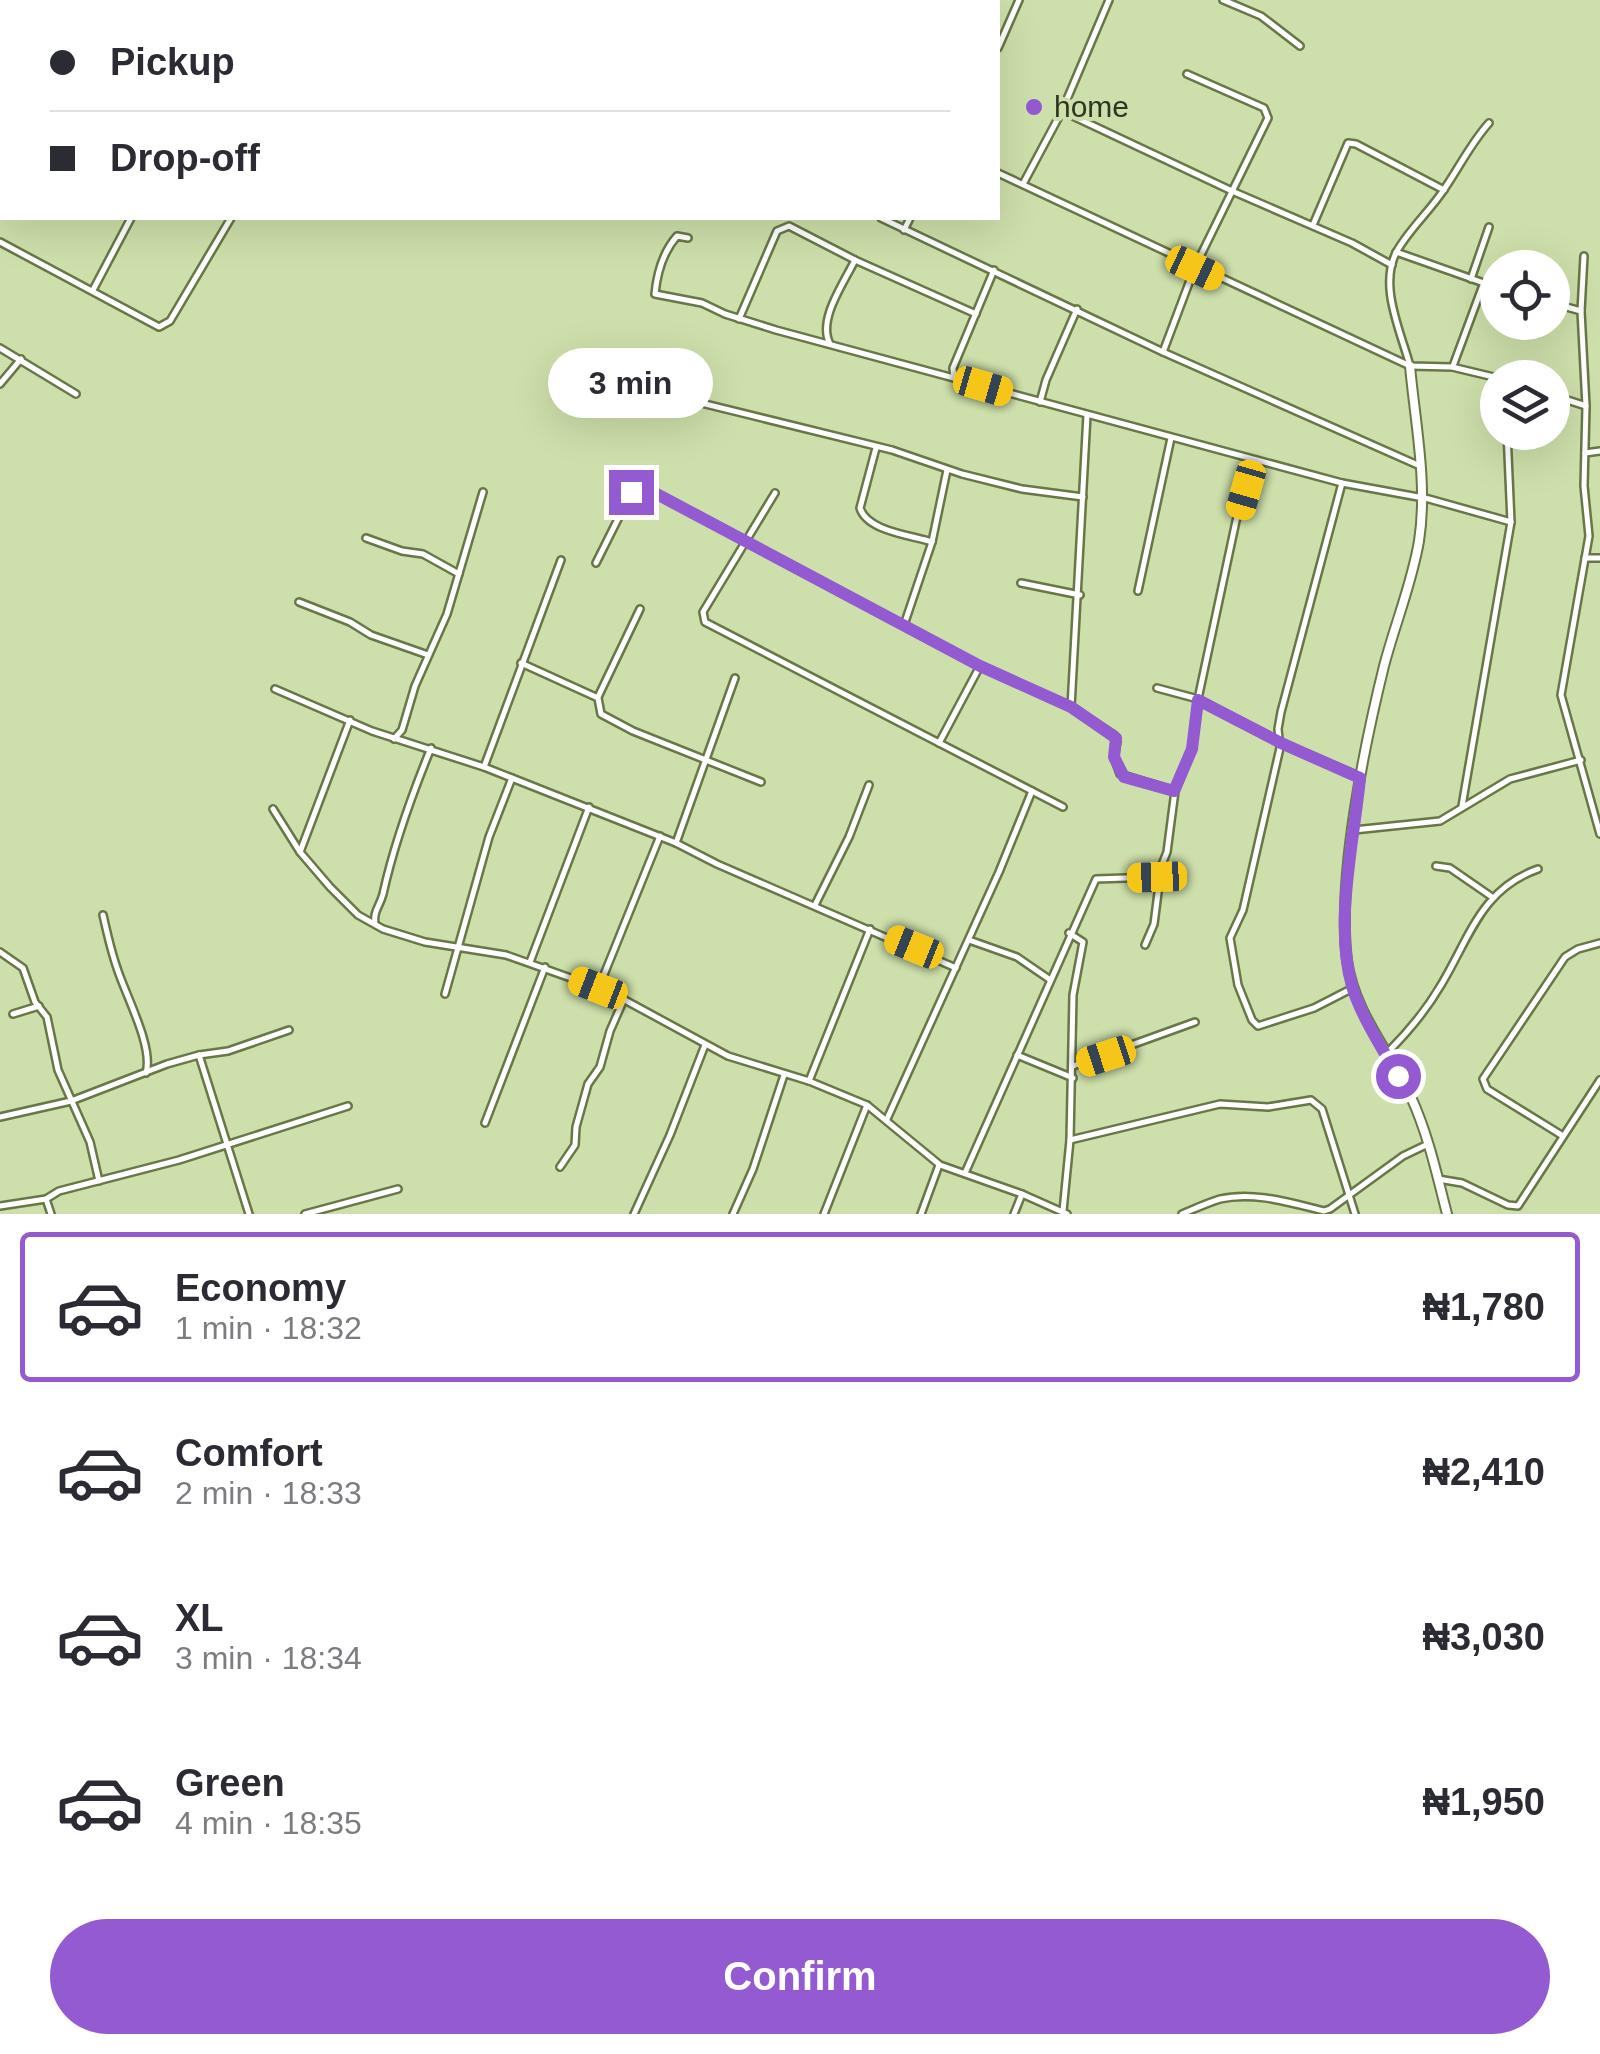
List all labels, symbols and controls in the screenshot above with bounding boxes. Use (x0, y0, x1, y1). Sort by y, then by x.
text: Pickup (110, 41, 235, 83)
place label: home (1054, 90, 1129, 123)
marker: home (1023, 96, 1045, 118)
text: Drop-off (110, 137, 260, 179)
car (1161, 242, 1229, 294)
map controls (1480, 250, 1570, 450)
button: locate (1480, 250, 1570, 340)
callout: 3 min (548, 347, 714, 417)
button: layers (1480, 360, 1570, 450)
car (950, 363, 1016, 409)
text: 3 min (589, 365, 672, 401)
car (1223, 457, 1269, 523)
route end (609, 470, 654, 515)
car (1126, 861, 1188, 893)
car (881, 922, 947, 972)
car (565, 963, 631, 1013)
car (1073, 1032, 1139, 1080)
route start (1376, 1054, 1421, 1099)
icon: car (55, 1262, 145, 1352)
text: Economy (175, 1267, 346, 1309)
text: ₦1,780 (1422, 1286, 1545, 1328)
text: 1 min · 18:32 (175, 1310, 362, 1346)
icon: car (55, 1427, 145, 1517)
text: Comfort (175, 1432, 323, 1474)
text: ₦2,410 (1422, 1451, 1545, 1493)
text: 2 min · 18:33 (175, 1475, 362, 1511)
icon: car (55, 1592, 145, 1682)
text: XL (175, 1597, 224, 1639)
text: ₦3,030 (1422, 1616, 1545, 1658)
text: 3 min · 18:34 (175, 1640, 362, 1676)
icon: car (55, 1757, 145, 1847)
text: Green (175, 1762, 285, 1804)
text: ₦1,950 (1422, 1781, 1545, 1823)
text: 4 min · 18:35 (175, 1805, 362, 1841)
button: Confirm (50, 1919, 1550, 2034)

